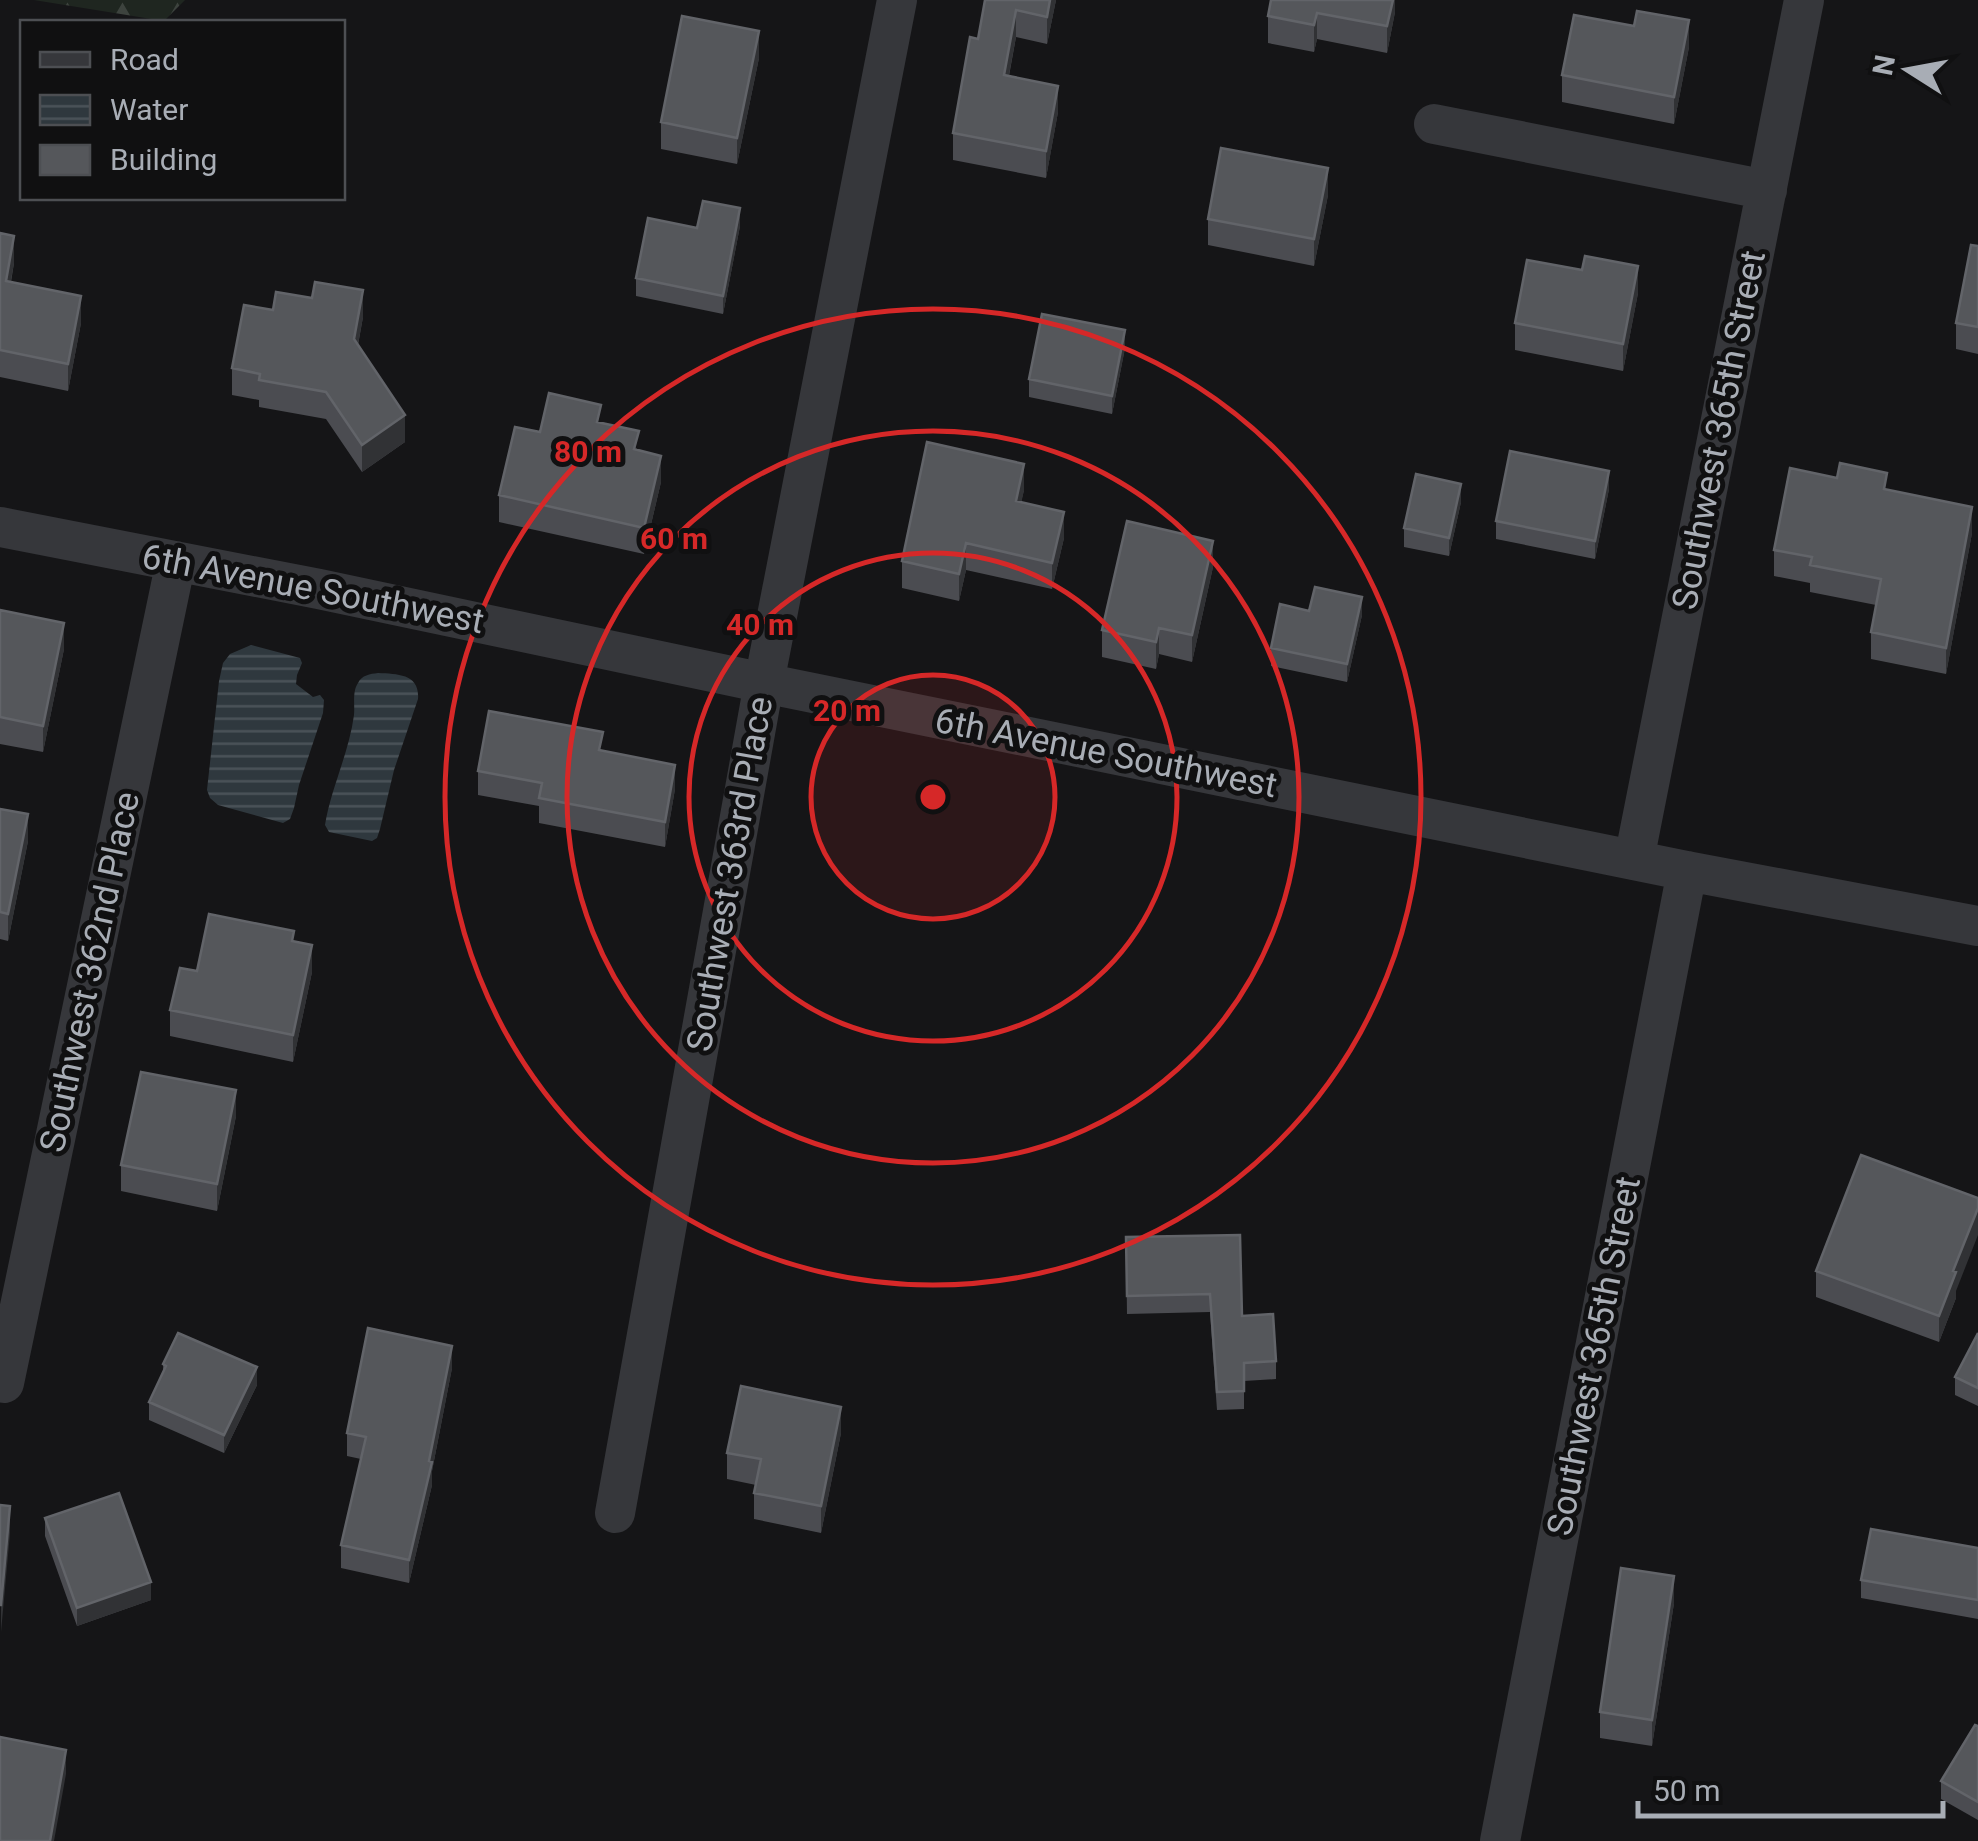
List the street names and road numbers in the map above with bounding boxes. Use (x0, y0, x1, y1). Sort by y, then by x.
street label: Southwest 365th Street (1664, 247, 1774, 613)
street label: 6th Avenue Southwest (139, 536, 487, 642)
street label: Southwest 363rd Place (679, 694, 781, 1054)
street label: 6th Avenue Southwest (932, 700, 1280, 806)
street label: Southwest 362nd Place (32, 788, 148, 1156)
street label: Southwest 365th Street (1539, 1173, 1649, 1539)

